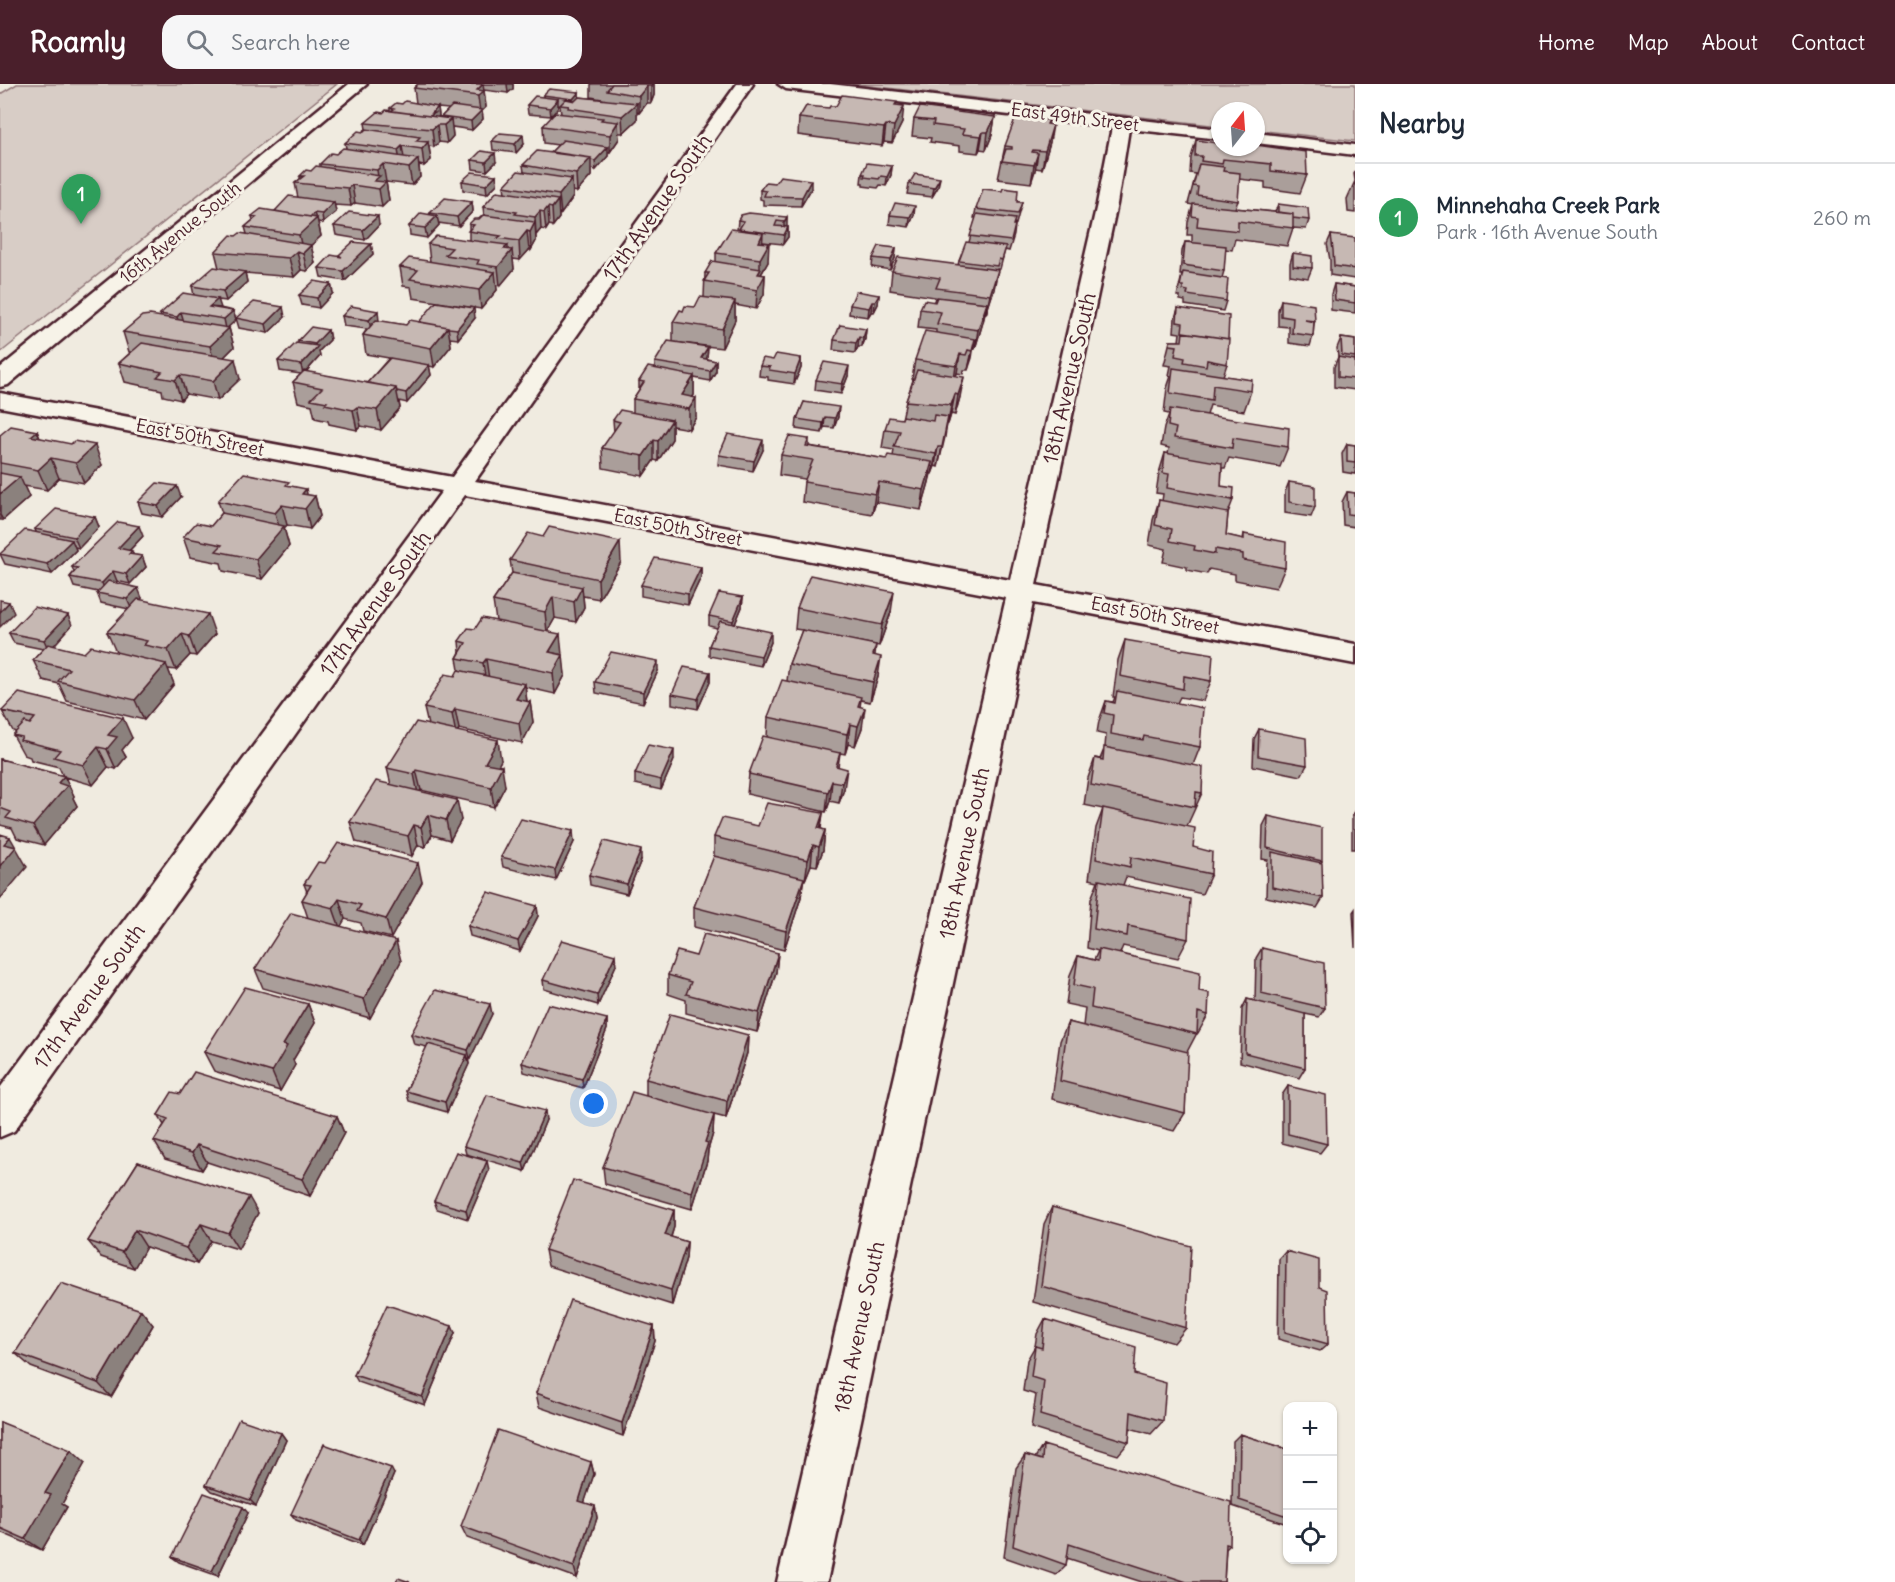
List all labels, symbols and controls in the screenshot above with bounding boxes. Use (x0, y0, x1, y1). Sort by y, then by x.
search box (162, 15, 582, 69)
text: Roamly (30, 24, 126, 60)
icon: search (183, 26, 216, 59)
text: Search here (231, 28, 350, 56)
text: Home (1538, 29, 1595, 56)
text: Map (1628, 29, 1669, 56)
text: About (1702, 29, 1758, 56)
text: Contact (1791, 29, 1865, 56)
street label: East 49th Street (1010, 98, 1140, 136)
north arrow (1211, 102, 1265, 156)
text: Nearby (1379, 107, 1465, 140)
street label: 17th Avenue South (596, 128, 718, 286)
pin: 1 (62, 174, 100, 224)
street label: 16th Avenue South (114, 176, 246, 288)
text: Minnehaha Creek Park (1436, 191, 1660, 219)
text: 1 (1395, 205, 1402, 230)
text: 260 m (1813, 205, 1871, 230)
text: Park · 16th Avenue South (1436, 219, 1658, 244)
street label: 18th Avenue South (1036, 290, 1102, 466)
street label: East 50th Street (134, 413, 266, 461)
street label: East 50th Street (612, 503, 744, 551)
street label: 17th Avenue South (313, 525, 437, 681)
street label: East 50th Street (1089, 591, 1221, 639)
street label: 18th Avenue South (933, 765, 995, 941)
street label: 17th Avenue South (27, 918, 151, 1074)
your location (579, 1089, 608, 1118)
street label: 18th Avenue South (828, 1239, 890, 1415)
map controls (1283, 1402, 1337, 1564)
button: + (1283, 1402, 1337, 1456)
button: − (1283, 1456, 1337, 1510)
button: locate (1283, 1510, 1337, 1564)

